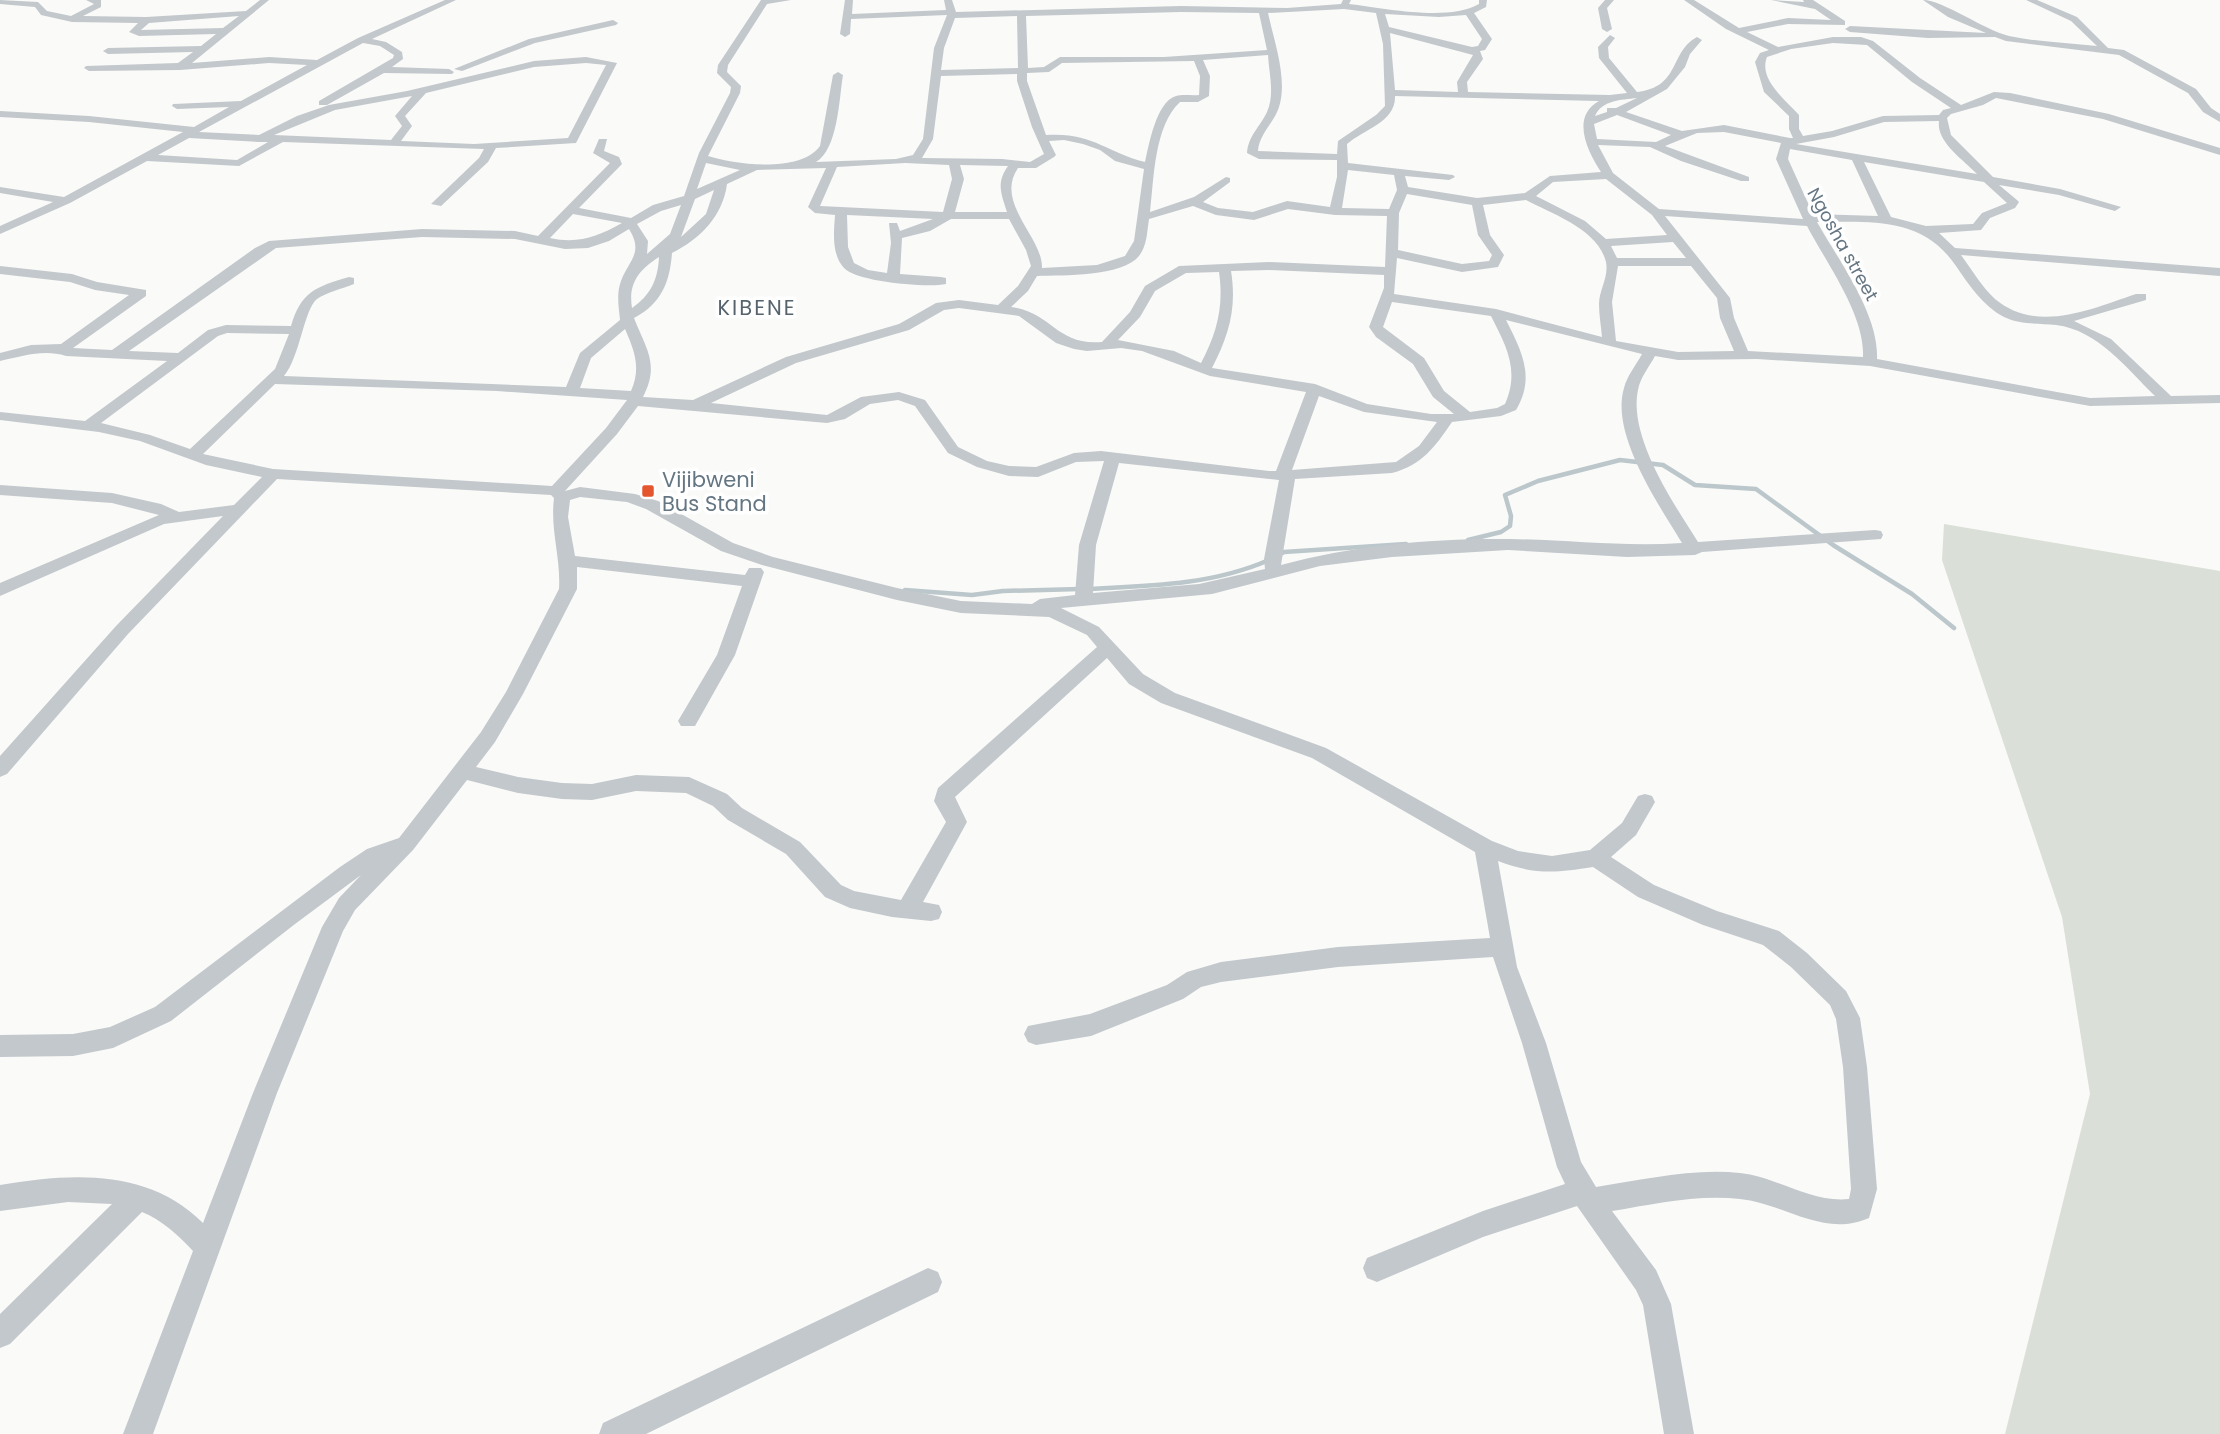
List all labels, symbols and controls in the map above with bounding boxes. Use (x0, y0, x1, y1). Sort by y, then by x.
street label: Ngosha street (1802, 183, 1884, 305)
district label: KIBENE (718, 293, 796, 322)
place label: Vijibweni Bus Stand (662, 465, 767, 518)
marker: Vijibweni Bus Stand (640, 483, 656, 499)

